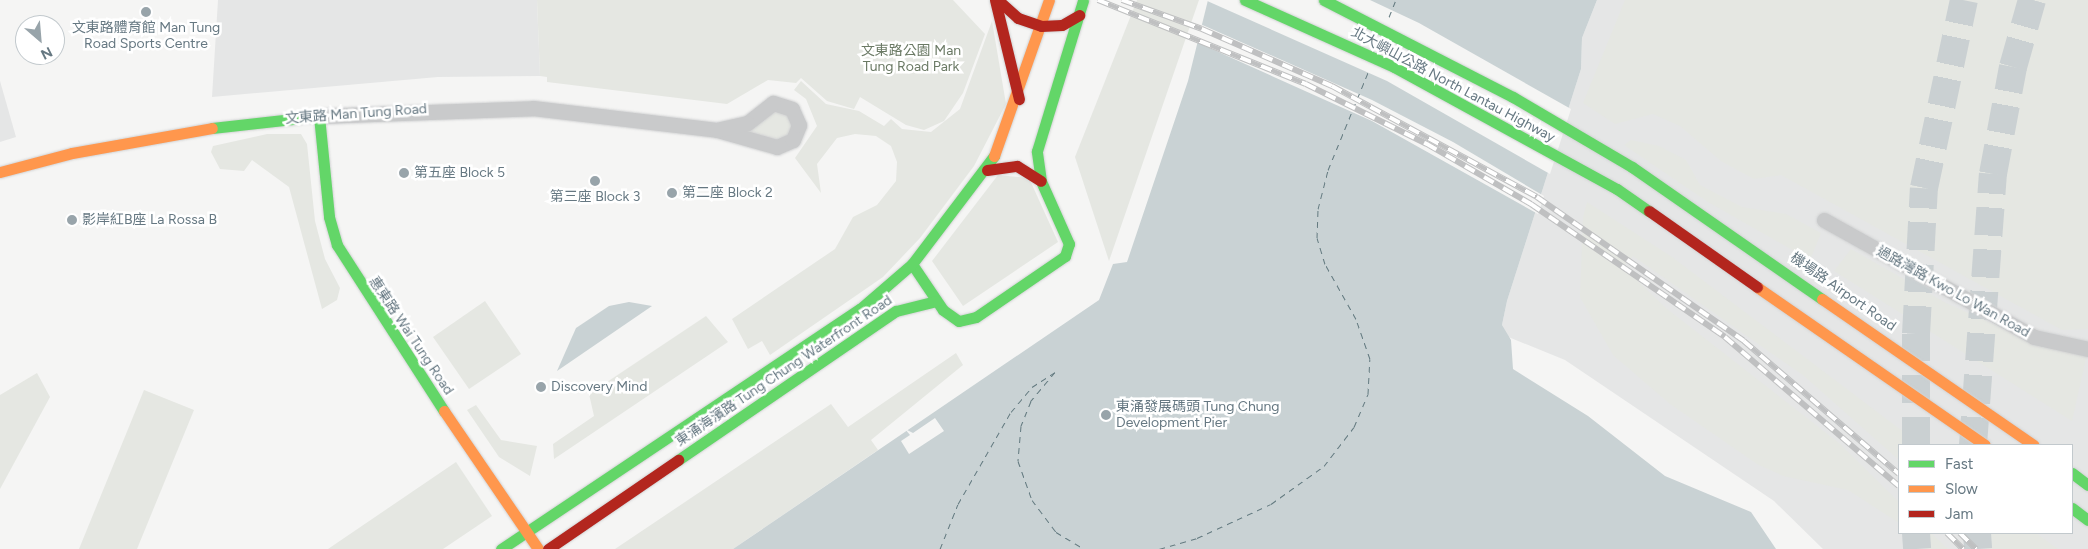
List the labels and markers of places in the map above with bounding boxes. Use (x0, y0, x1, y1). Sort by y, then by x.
marker: 文東路體育館 Man Tung Road Sports Centre (140, 6, 152, 18)
place label: 文東路體育館 Man Tung Road Sports Centre (72, 20, 220, 52)
place label: 第五座 Block 5 (414, 165, 505, 181)
marker: 第五座 Block 5 (398, 167, 410, 179)
marker: 第三座 Block 3 (589, 175, 601, 187)
place label: 第二座 Block 2 (682, 185, 773, 201)
marker: 第二座 Block 2 (666, 187, 678, 199)
place label: 第三座 Block 3 (550, 189, 640, 205)
place label: 影岸紅B座 La Rossa B (82, 212, 217, 228)
marker: 影岸紅B座 La Rossa B (66, 214, 78, 226)
place label: Discovery Mind (551, 379, 647, 395)
marker: Discovery Mind (535, 381, 547, 393)
place label: 東涌發展碼頭 Tung Chung Development Pier (1116, 399, 1280, 432)
marker: 東涌發展碼頭 Tung Chung Development Pier (1100, 409, 1112, 421)

